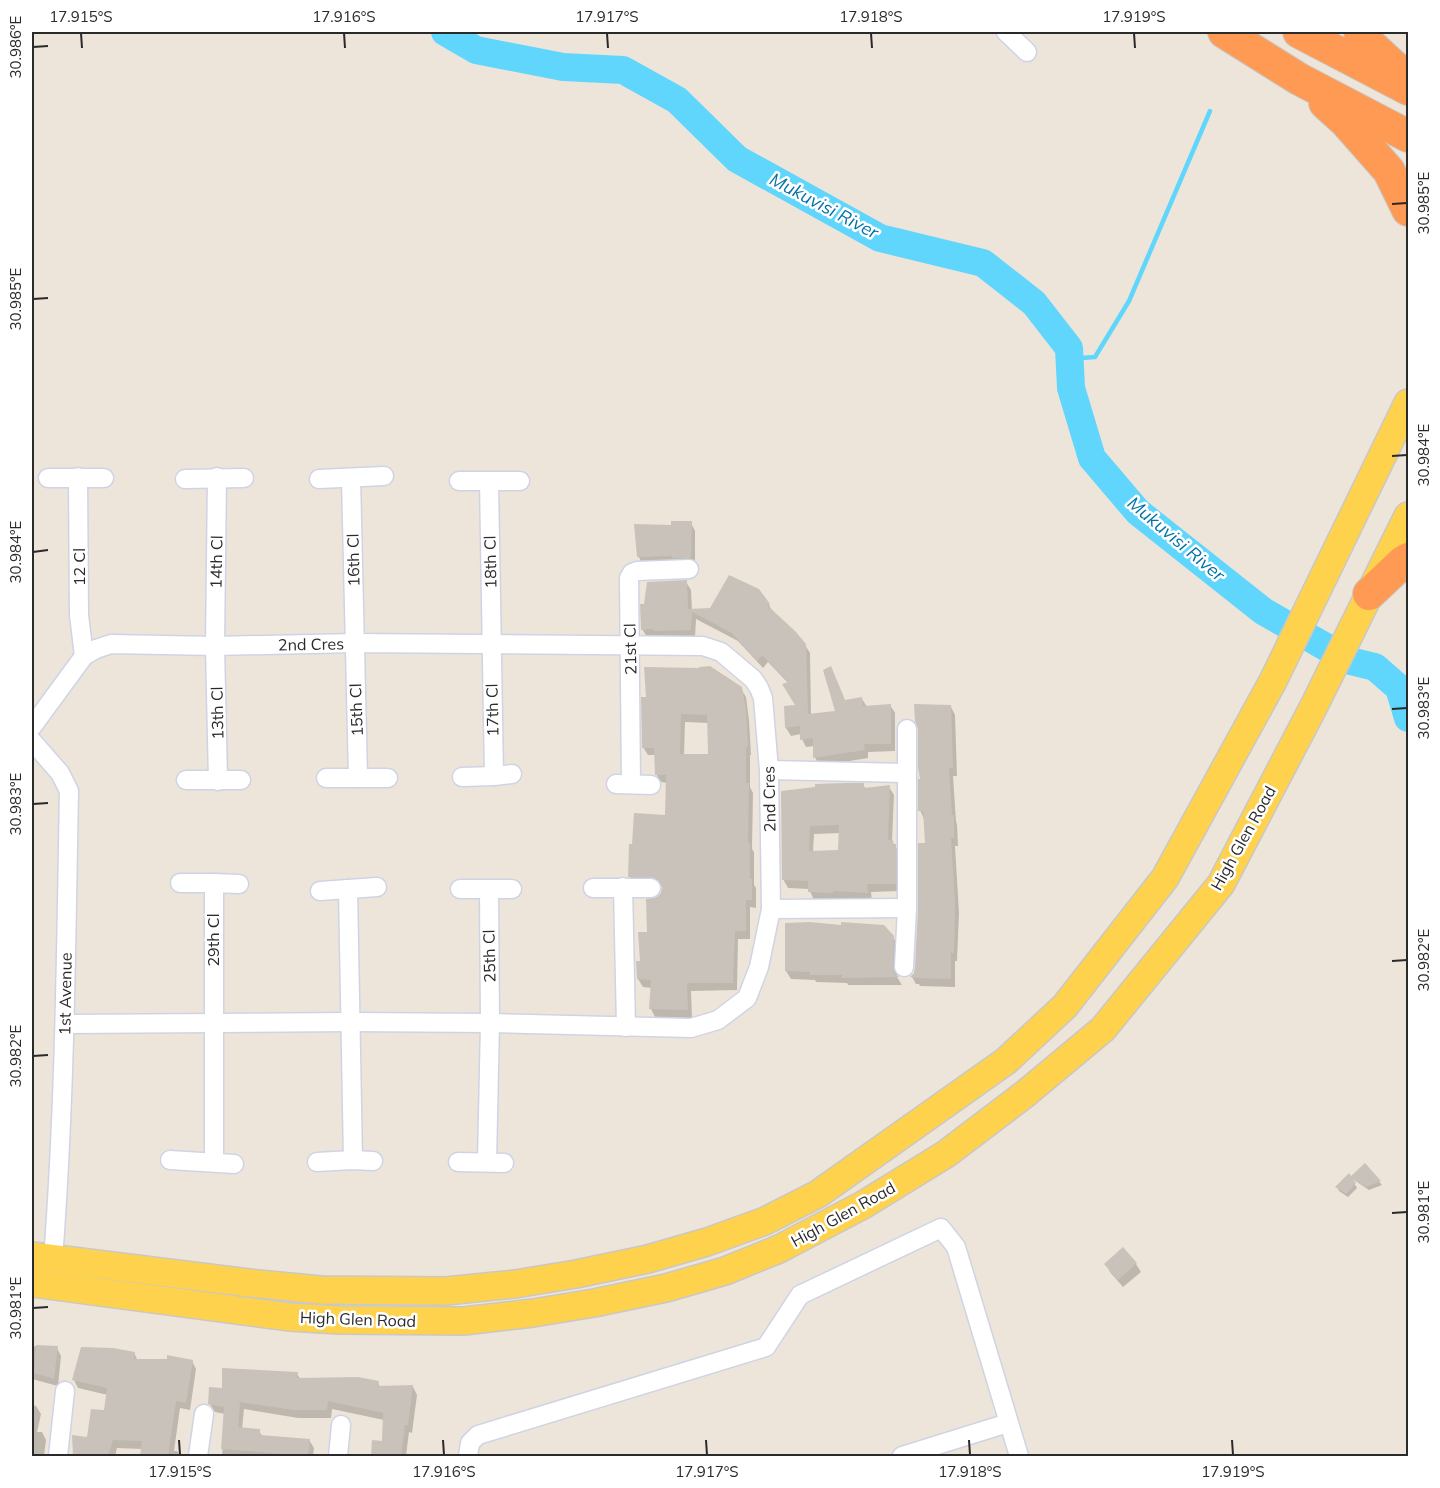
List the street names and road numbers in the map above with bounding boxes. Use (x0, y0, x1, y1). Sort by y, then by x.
street label: 16th Cl (343, 533, 363, 587)
street label: 14th Cl (206, 535, 226, 589)
street label: 18th Cl (480, 535, 500, 589)
street label: 12 Cl (69, 548, 89, 586)
street label: 21st Cl (620, 623, 640, 675)
street label: 2nd Cres (278, 633, 344, 655)
street label: 15th Cl (345, 683, 367, 737)
street label: 17th Cl (482, 683, 502, 737)
street label: 13th Cl (207, 686, 227, 740)
street label: 2nd Cres (758, 766, 780, 832)
street label: High Glen Road (1206, 782, 1280, 894)
street label: 29th Cl (203, 913, 223, 967)
street label: 25th Cl (479, 929, 499, 983)
street label: 1st Avenue (54, 952, 76, 1036)
street label: High Glen Road (787, 1177, 899, 1251)
street label: High Glen Road (300, 1307, 416, 1331)

